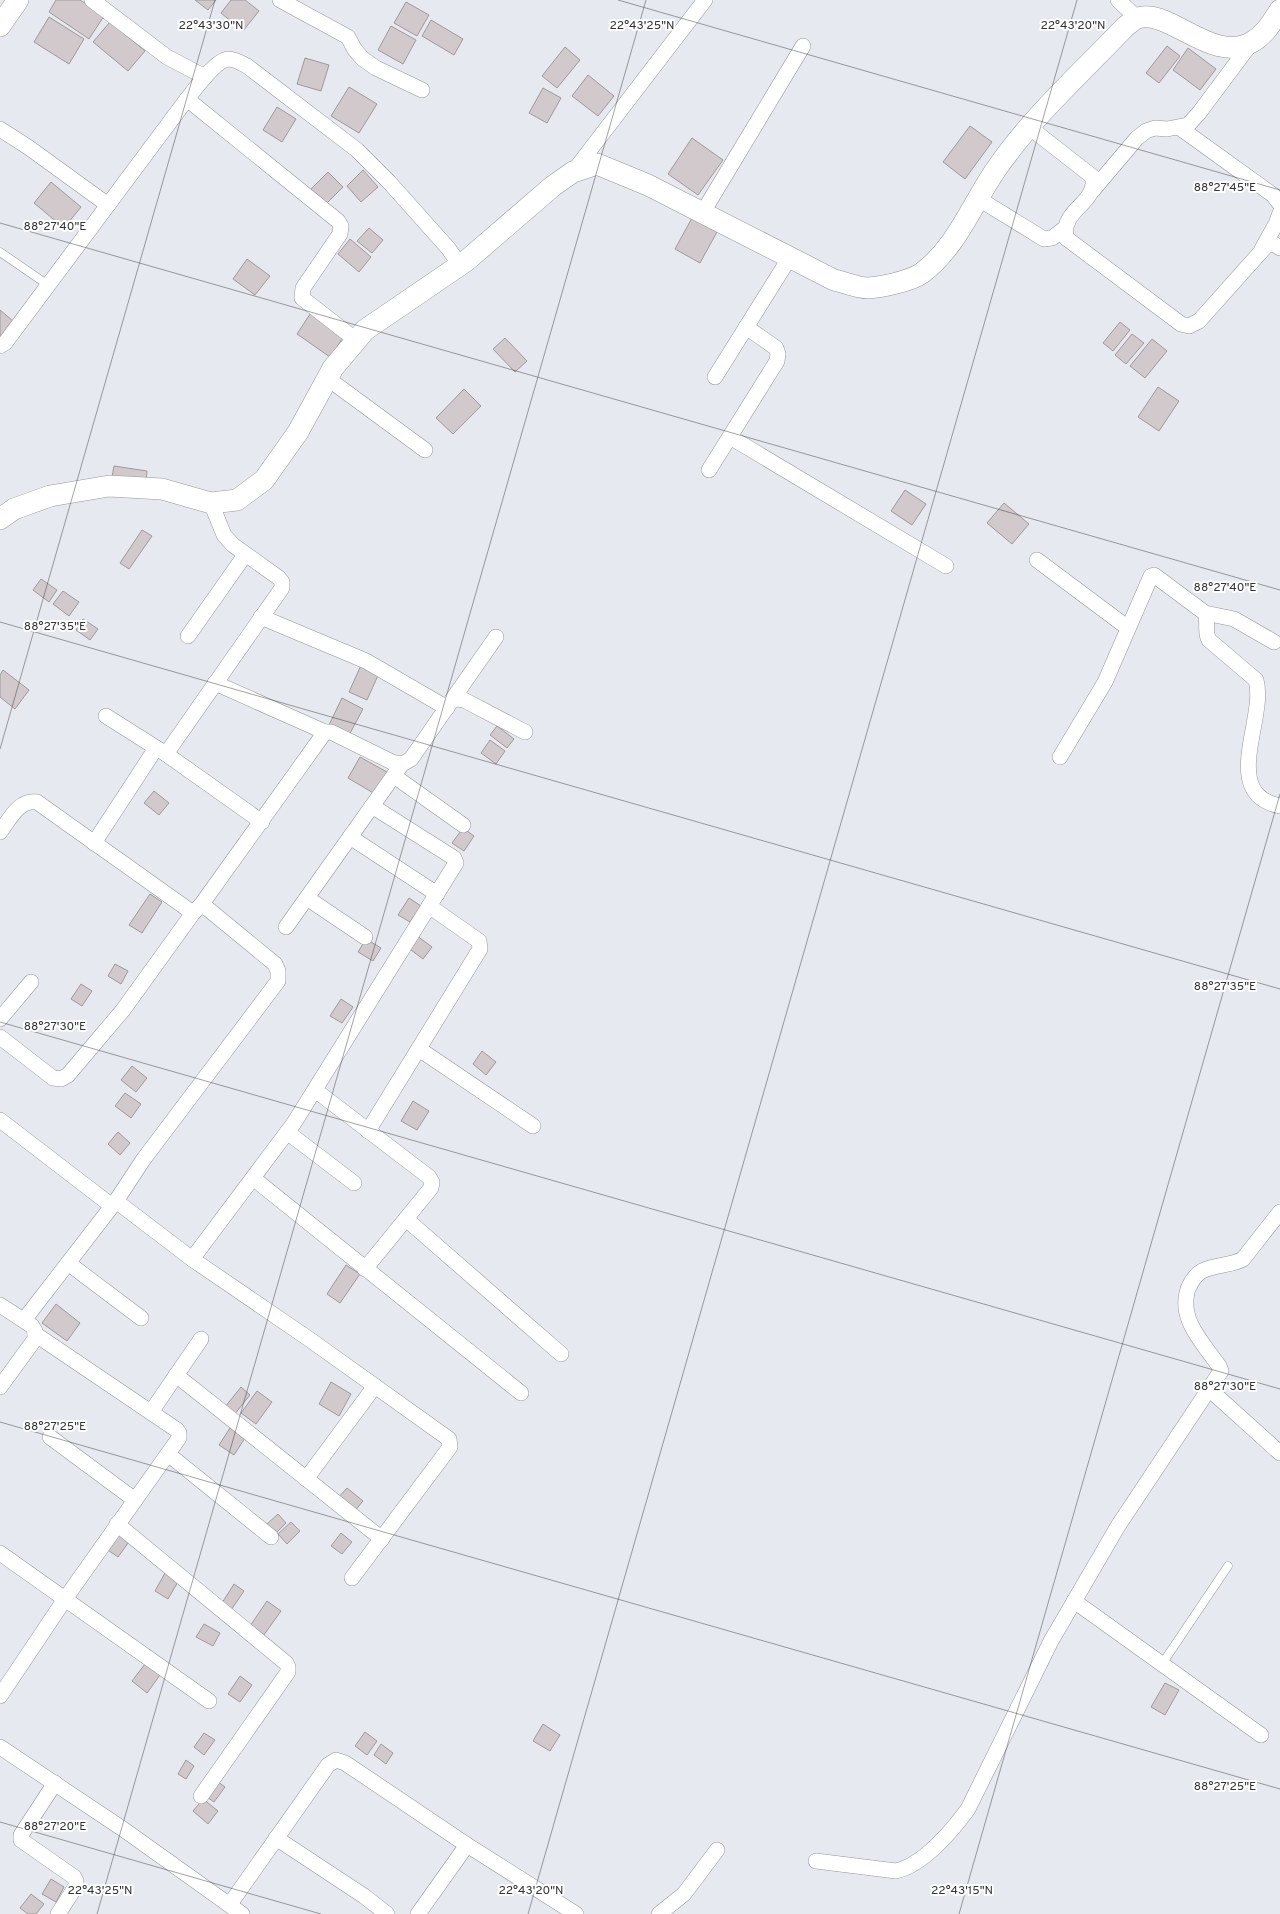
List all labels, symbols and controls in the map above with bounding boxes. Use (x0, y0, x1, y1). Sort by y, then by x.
text: 22°43'30"N (179, 18, 243, 34)
text: 22°43'25"N (610, 18, 674, 34)
text: 22°43'20"N (1040, 18, 1106, 34)
text: 88°27'45"E (1194, 180, 1256, 196)
text: 88°27'40"E (24, 219, 86, 235)
text: 88°27'40"E (1194, 580, 1256, 596)
text: 88°27'35"E (24, 619, 86, 635)
text: 88°27'35"E (1194, 979, 1256, 995)
text: 88°27'30"E (24, 1019, 86, 1035)
text: 88°27'30"E (1194, 1379, 1256, 1395)
text: 88°27'25"E (24, 1419, 86, 1435)
text: 88°27'25"E (1194, 1779, 1256, 1795)
text: 88°27'20"E (24, 1819, 86, 1835)
text: 22°43'25"N (68, 1883, 132, 1899)
text: 22°43'20"N (498, 1883, 564, 1899)
text: 22°43'15"N (931, 1883, 993, 1899)

